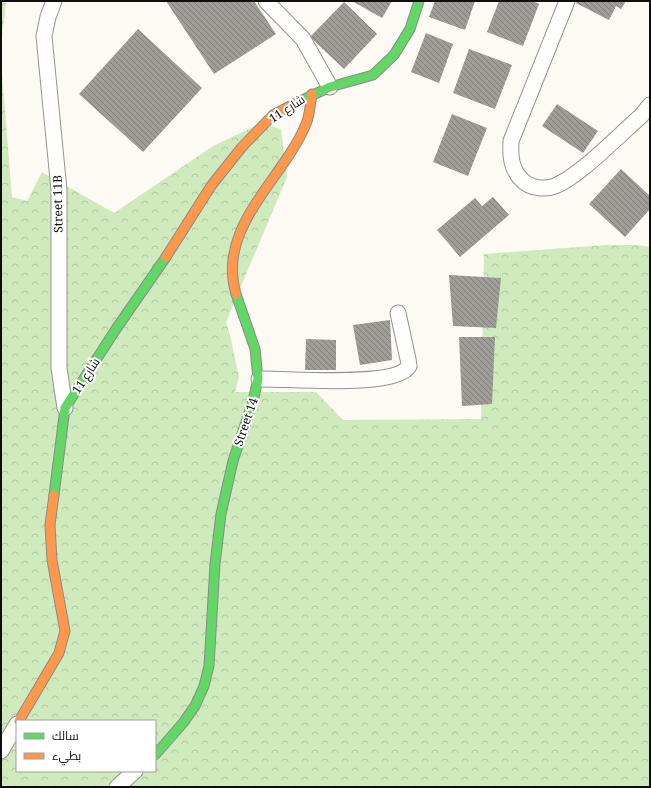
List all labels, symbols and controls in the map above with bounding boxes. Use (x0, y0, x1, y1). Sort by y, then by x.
street label: شارع 11 (265, 91, 308, 127)
street label: Street 11B (48, 175, 67, 233)
street label: شارع 11 (68, 354, 104, 397)
street label: Street 14 (229, 395, 262, 448)
legend (16, 720, 156, 772)
text: سالك (52, 727, 79, 744)
text: بطيء (52, 747, 81, 766)

